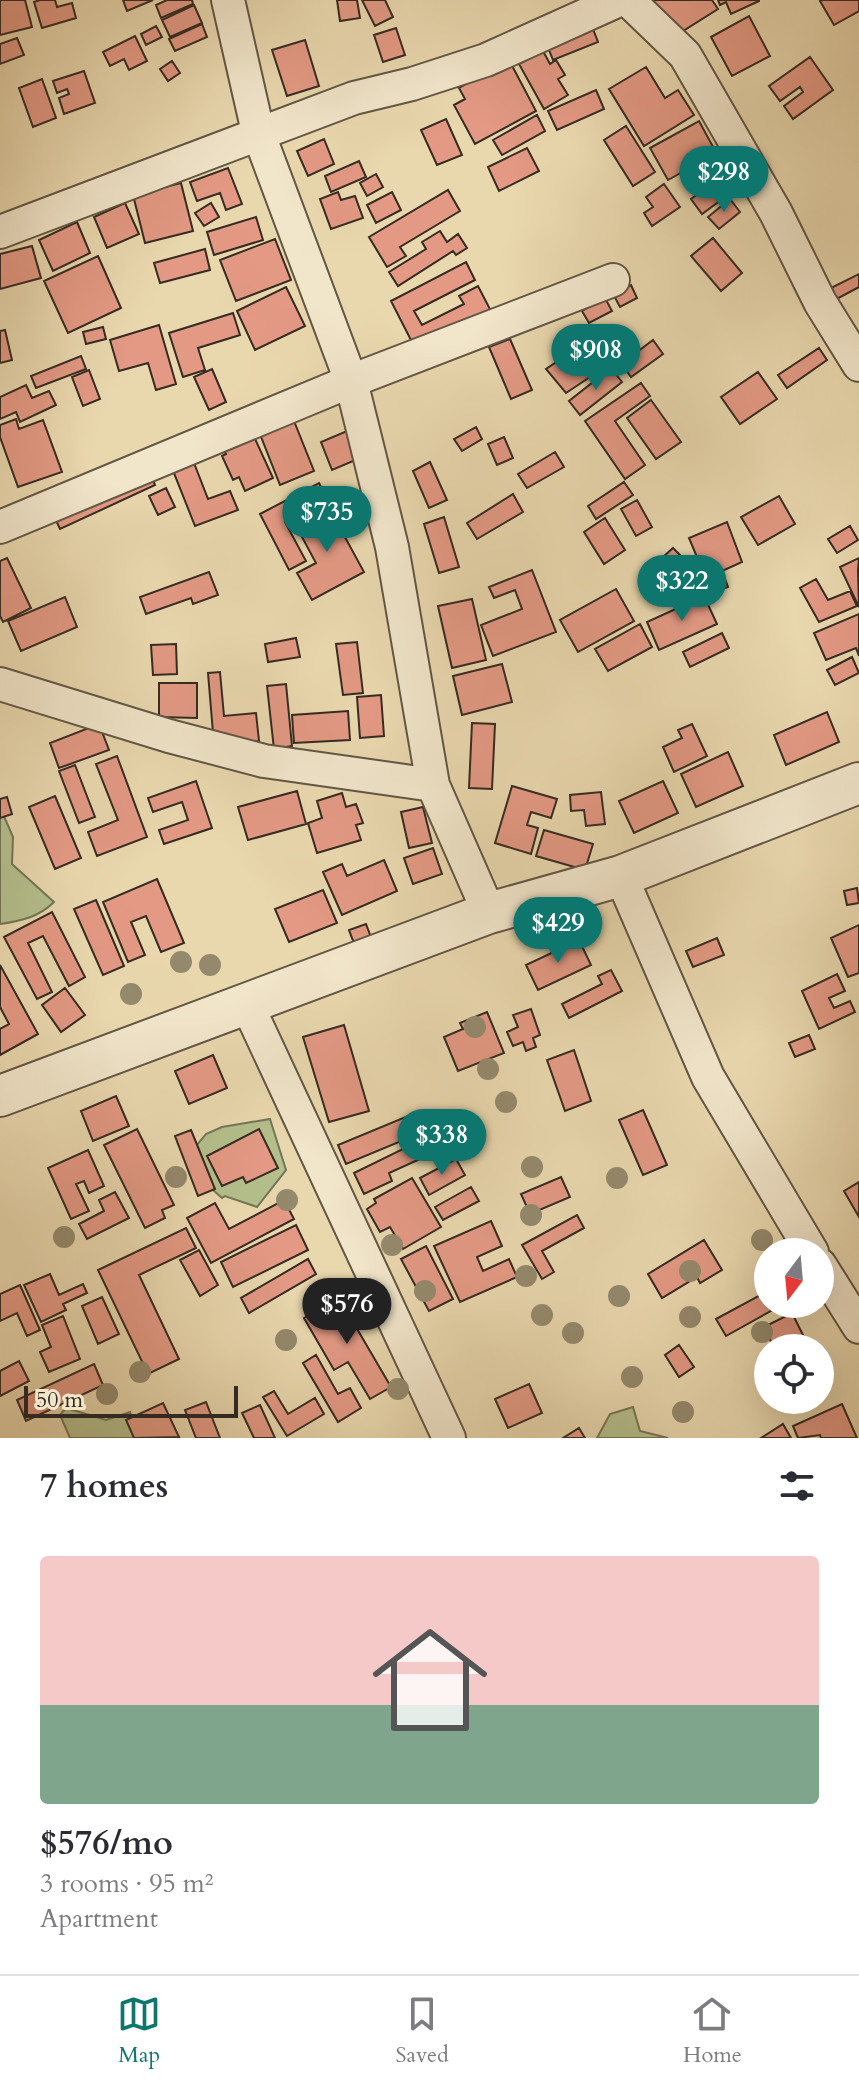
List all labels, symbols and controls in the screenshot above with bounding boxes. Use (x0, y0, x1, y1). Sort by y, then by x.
pin: $298 (677, 146, 771, 214)
text: $298 (697, 154, 751, 189)
pin: $908 (549, 324, 643, 392)
text: $908 (569, 332, 623, 367)
pin: $735 (280, 486, 374, 554)
text: $735 (300, 494, 354, 529)
pin: $322 (635, 555, 729, 623)
text: $322 (655, 563, 709, 598)
pin: $429 (511, 897, 605, 965)
text: $429 (531, 905, 585, 940)
pin: $338 (395, 1109, 489, 1177)
text: $338 (415, 1117, 469, 1152)
north arrow (754, 1238, 834, 1318)
map controls (754, 1238, 834, 1414)
pin: $576 (300, 1278, 394, 1346)
text: $576 (320, 1286, 374, 1321)
button: locate (754, 1334, 834, 1414)
scale bar (24, 1382, 238, 1418)
text: 50 m (36, 1385, 83, 1415)
text: 7 homes (40, 1463, 168, 1509)
icon: filters (775, 1464, 819, 1508)
icon: home (358, 1608, 502, 1752)
text: $576/mo (40, 1820, 173, 1866)
text: 3 rooms · 95 m² (40, 1866, 213, 1901)
text: Apartment (40, 1901, 158, 1936)
tab: Map (117, 1992, 161, 2070)
tab: Saved (395, 1992, 449, 2070)
tab: Home (683, 1992, 742, 2070)

